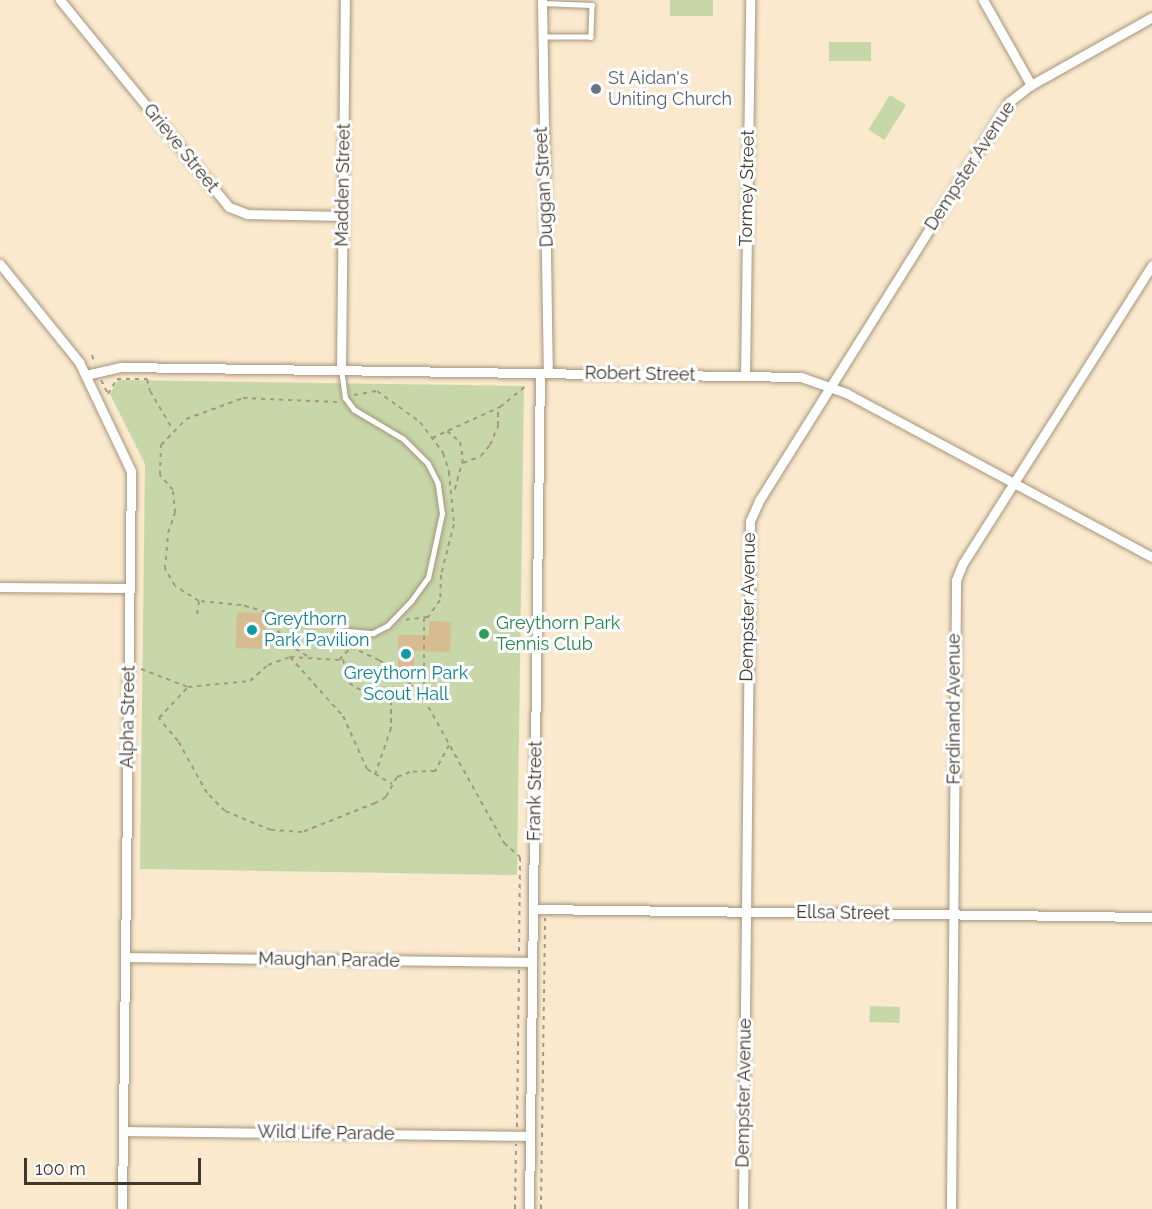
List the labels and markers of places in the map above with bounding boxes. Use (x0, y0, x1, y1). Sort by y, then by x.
place label: St Aidan's Uniting Church (608, 68, 732, 110)
marker: St Aidan's Uniting Church (589, 82, 603, 96)
place label: Greythorn Park Pavilion (264, 609, 370, 652)
place label: Greythorn Park Tennis Club (496, 613, 620, 656)
marker: Greythorn Park Pavilion (245, 623, 259, 637)
marker: Greythorn Park Tennis Club (477, 627, 491, 641)
marker: Greythorn Park Scout Hall (399, 647, 413, 661)
place label: Greythorn Park Scout Hall (344, 663, 468, 706)

